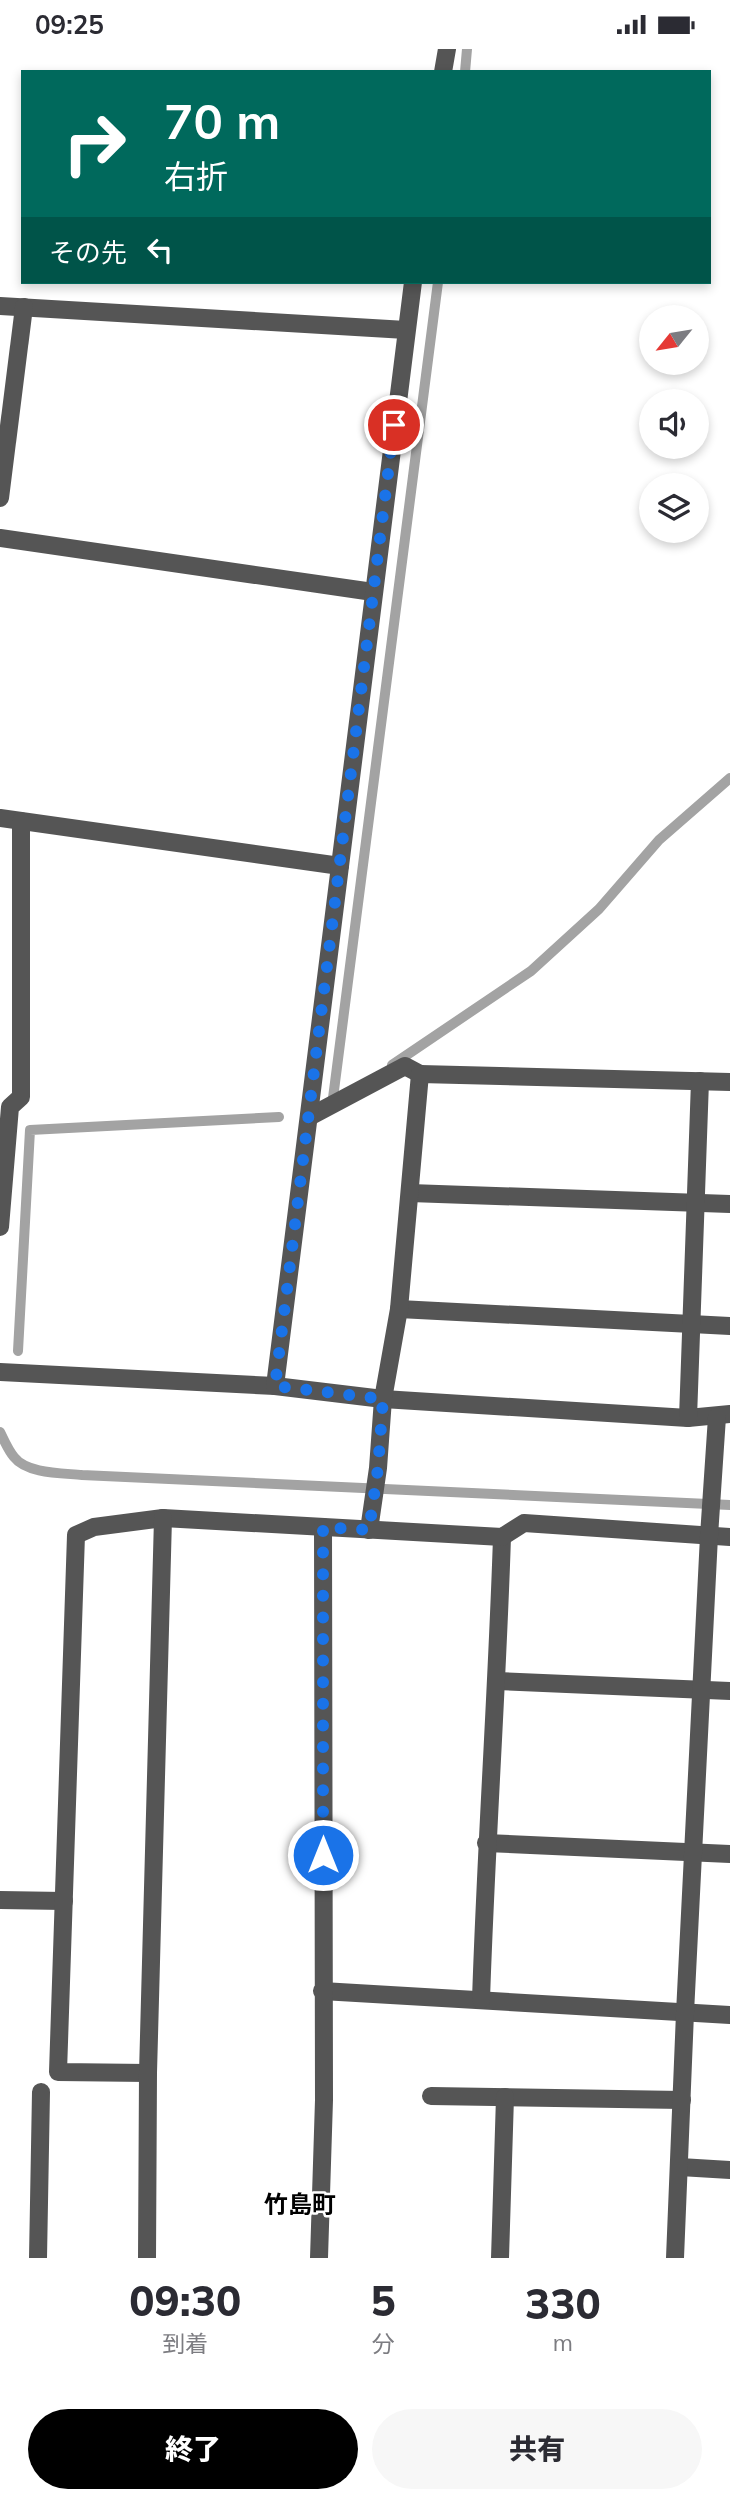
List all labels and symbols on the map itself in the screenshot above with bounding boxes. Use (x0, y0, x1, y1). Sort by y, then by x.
north arrow (639, 305, 709, 375)
pin (364, 395, 424, 455)
position arrow (286, 1818, 360, 1892)
district label: 竹島町 (264, 2189, 336, 2219)

